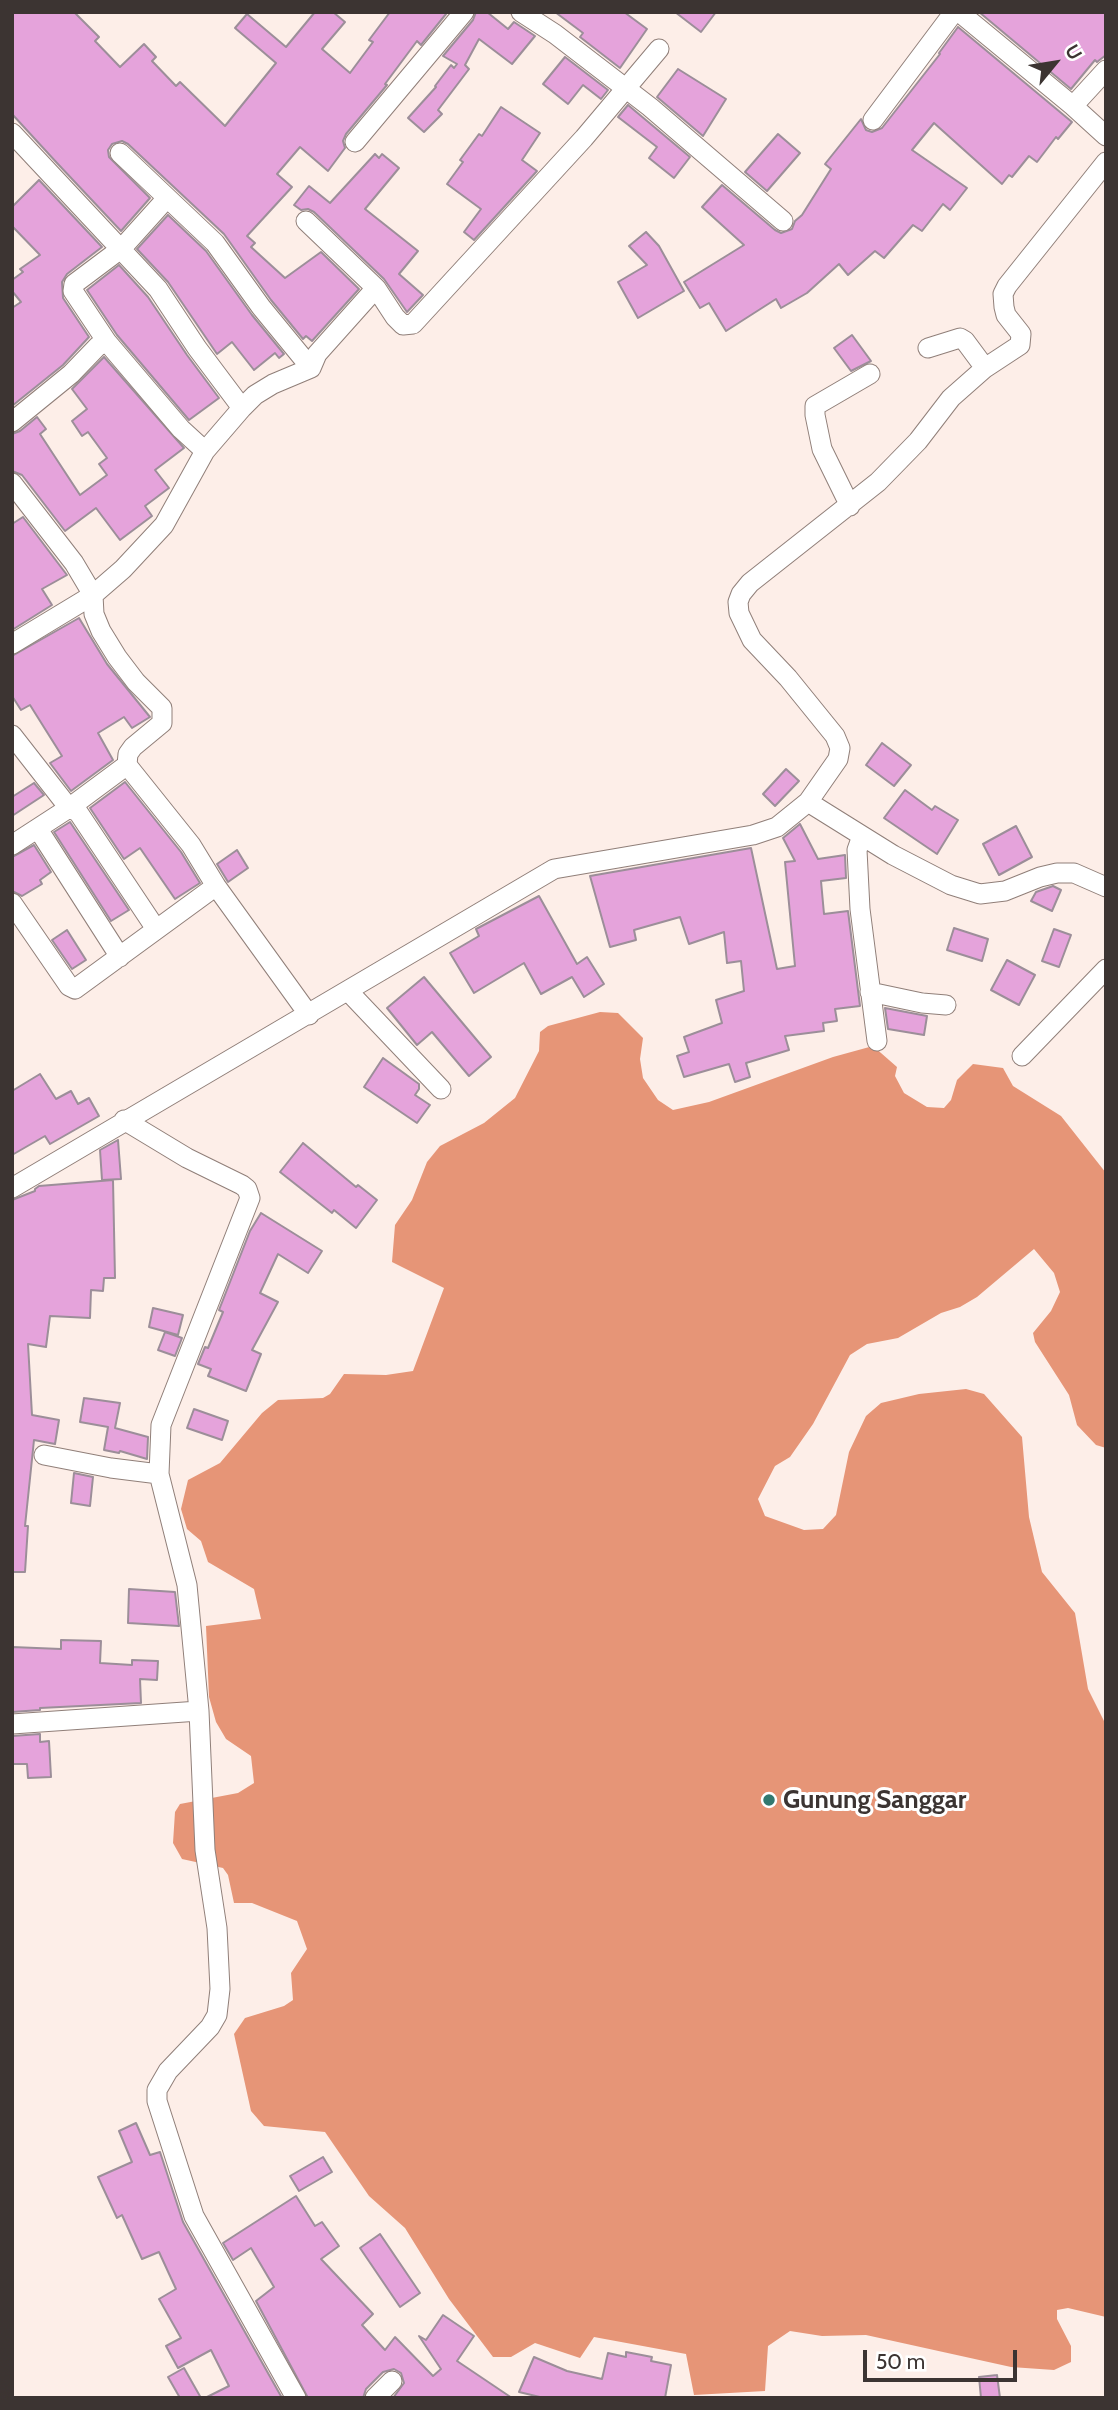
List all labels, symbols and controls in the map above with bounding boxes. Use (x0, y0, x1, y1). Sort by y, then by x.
north arrow (1020, 28, 1090, 98)
text: U (1060, 41, 1087, 64)
place label: Gunung Sanggar (783, 1784, 966, 1816)
marker: Gunung Sanggar (761, 1792, 777, 1808)
scale bar (866, 2336, 1020, 2380)
text: 50 m (876, 2349, 925, 2374)

